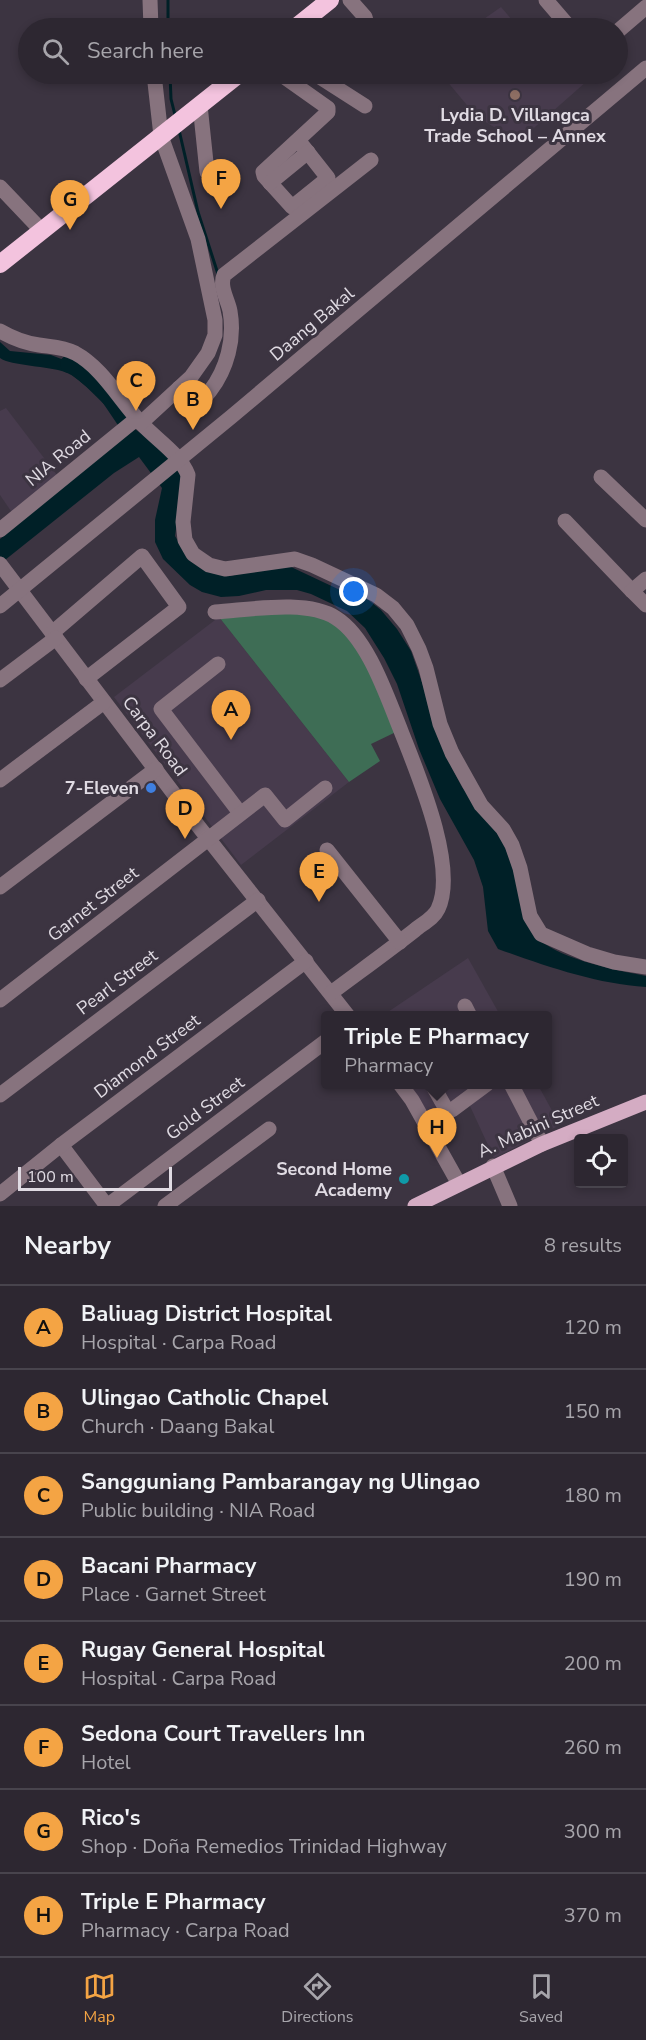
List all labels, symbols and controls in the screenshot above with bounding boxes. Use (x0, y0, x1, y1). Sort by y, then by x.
search box (18, 18, 628, 84)
icon: search (39, 35, 72, 68)
text: Search here (87, 36, 204, 66)
marker: Lydia D. Villangca Trade School – Annex (508, 88, 522, 102)
place label: Lydia D. Villangca Trade School – Annex (424, 103, 606, 148)
pin: F (202, 160, 240, 209)
pin: G (50, 180, 90, 230)
street label: Daang Bakal (265, 281, 360, 366)
pin: C (116, 362, 156, 411)
pin: B (174, 380, 212, 430)
street label: NIA Road (20, 424, 96, 492)
your location (339, 577, 368, 606)
pin: A (212, 690, 250, 740)
street label: Carpa Road (117, 691, 193, 781)
place label: 7-Eleven (65, 776, 139, 800)
marker: 7-Eleven (144, 781, 158, 795)
pin: D (166, 790, 204, 839)
pin: E (300, 852, 338, 902)
street label: Garnet Street (43, 861, 144, 947)
street label: Pearl Street (72, 943, 163, 1020)
street label: Diamond Street (89, 1008, 205, 1104)
popup (321, 1011, 552, 1089)
text: Triple E Pharmacy (344, 1022, 529, 1052)
text: Pharmacy (344, 1052, 433, 1079)
street label: Gold Street (161, 1070, 250, 1145)
street label: A. Mabini Street (474, 1088, 603, 1163)
pin: H (418, 1108, 456, 1158)
map controls (574, 1134, 628, 1188)
button: locate (574, 1134, 628, 1188)
place label: Second Home Academy (276, 1157, 393, 1202)
scale bar (18, 1164, 172, 1192)
text: 100 m (27, 1166, 74, 1188)
marker: Second Home Academy (397, 1172, 411, 1186)
text: Nearby (24, 1228, 111, 1263)
text: 8 results (544, 1232, 622, 1259)
text: Baliuag District Hospital (81, 1299, 332, 1329)
text: A (36, 1314, 51, 1341)
text: 120 m (564, 1314, 622, 1341)
text: Hospital · Carpa Road (81, 1329, 276, 1356)
text: Ulingao Catholic Chapel (81, 1383, 328, 1413)
text: B (37, 1398, 50, 1425)
text: 150 m (564, 1398, 622, 1425)
text: Church · Daang Bakal (81, 1413, 274, 1440)
text: Sangguniang Pambarangay ng Ulingao (81, 1467, 480, 1497)
text: C (37, 1482, 50, 1509)
text: 180 m (564, 1482, 622, 1509)
text: Public building · NIA Road (81, 1497, 315, 1524)
text: Bacani Pharmacy (81, 1551, 256, 1581)
text: D (36, 1566, 51, 1593)
text: 190 m (564, 1566, 622, 1593)
text: Place · Garnet Street (81, 1581, 266, 1608)
text: Rugay General Hospital (81, 1635, 325, 1665)
text: E (38, 1650, 49, 1677)
text: 200 m (564, 1650, 622, 1677)
text: Hospital · Carpa Road (81, 1665, 276, 1692)
text: Sedona Court Travellers Inn (81, 1719, 365, 1749)
text: F (38, 1734, 49, 1761)
text: 260 m (564, 1734, 622, 1761)
text: Hotel (81, 1749, 131, 1776)
text: Rico's (81, 1803, 141, 1833)
text: G (36, 1818, 51, 1845)
text: 300 m (564, 1818, 622, 1845)
text: Shop · Doña Remedios Trinidad Highway (81, 1833, 447, 1860)
text: Triple E Pharmacy (81, 1887, 266, 1917)
text: H (36, 1902, 51, 1929)
text: 370 m (564, 1902, 622, 1929)
text: Pharmacy · Carpa Road (81, 1917, 290, 1944)
tab: Map (83, 1970, 116, 2028)
tab: Directions (281, 1970, 353, 2028)
tab: Saved (519, 1970, 563, 2028)

